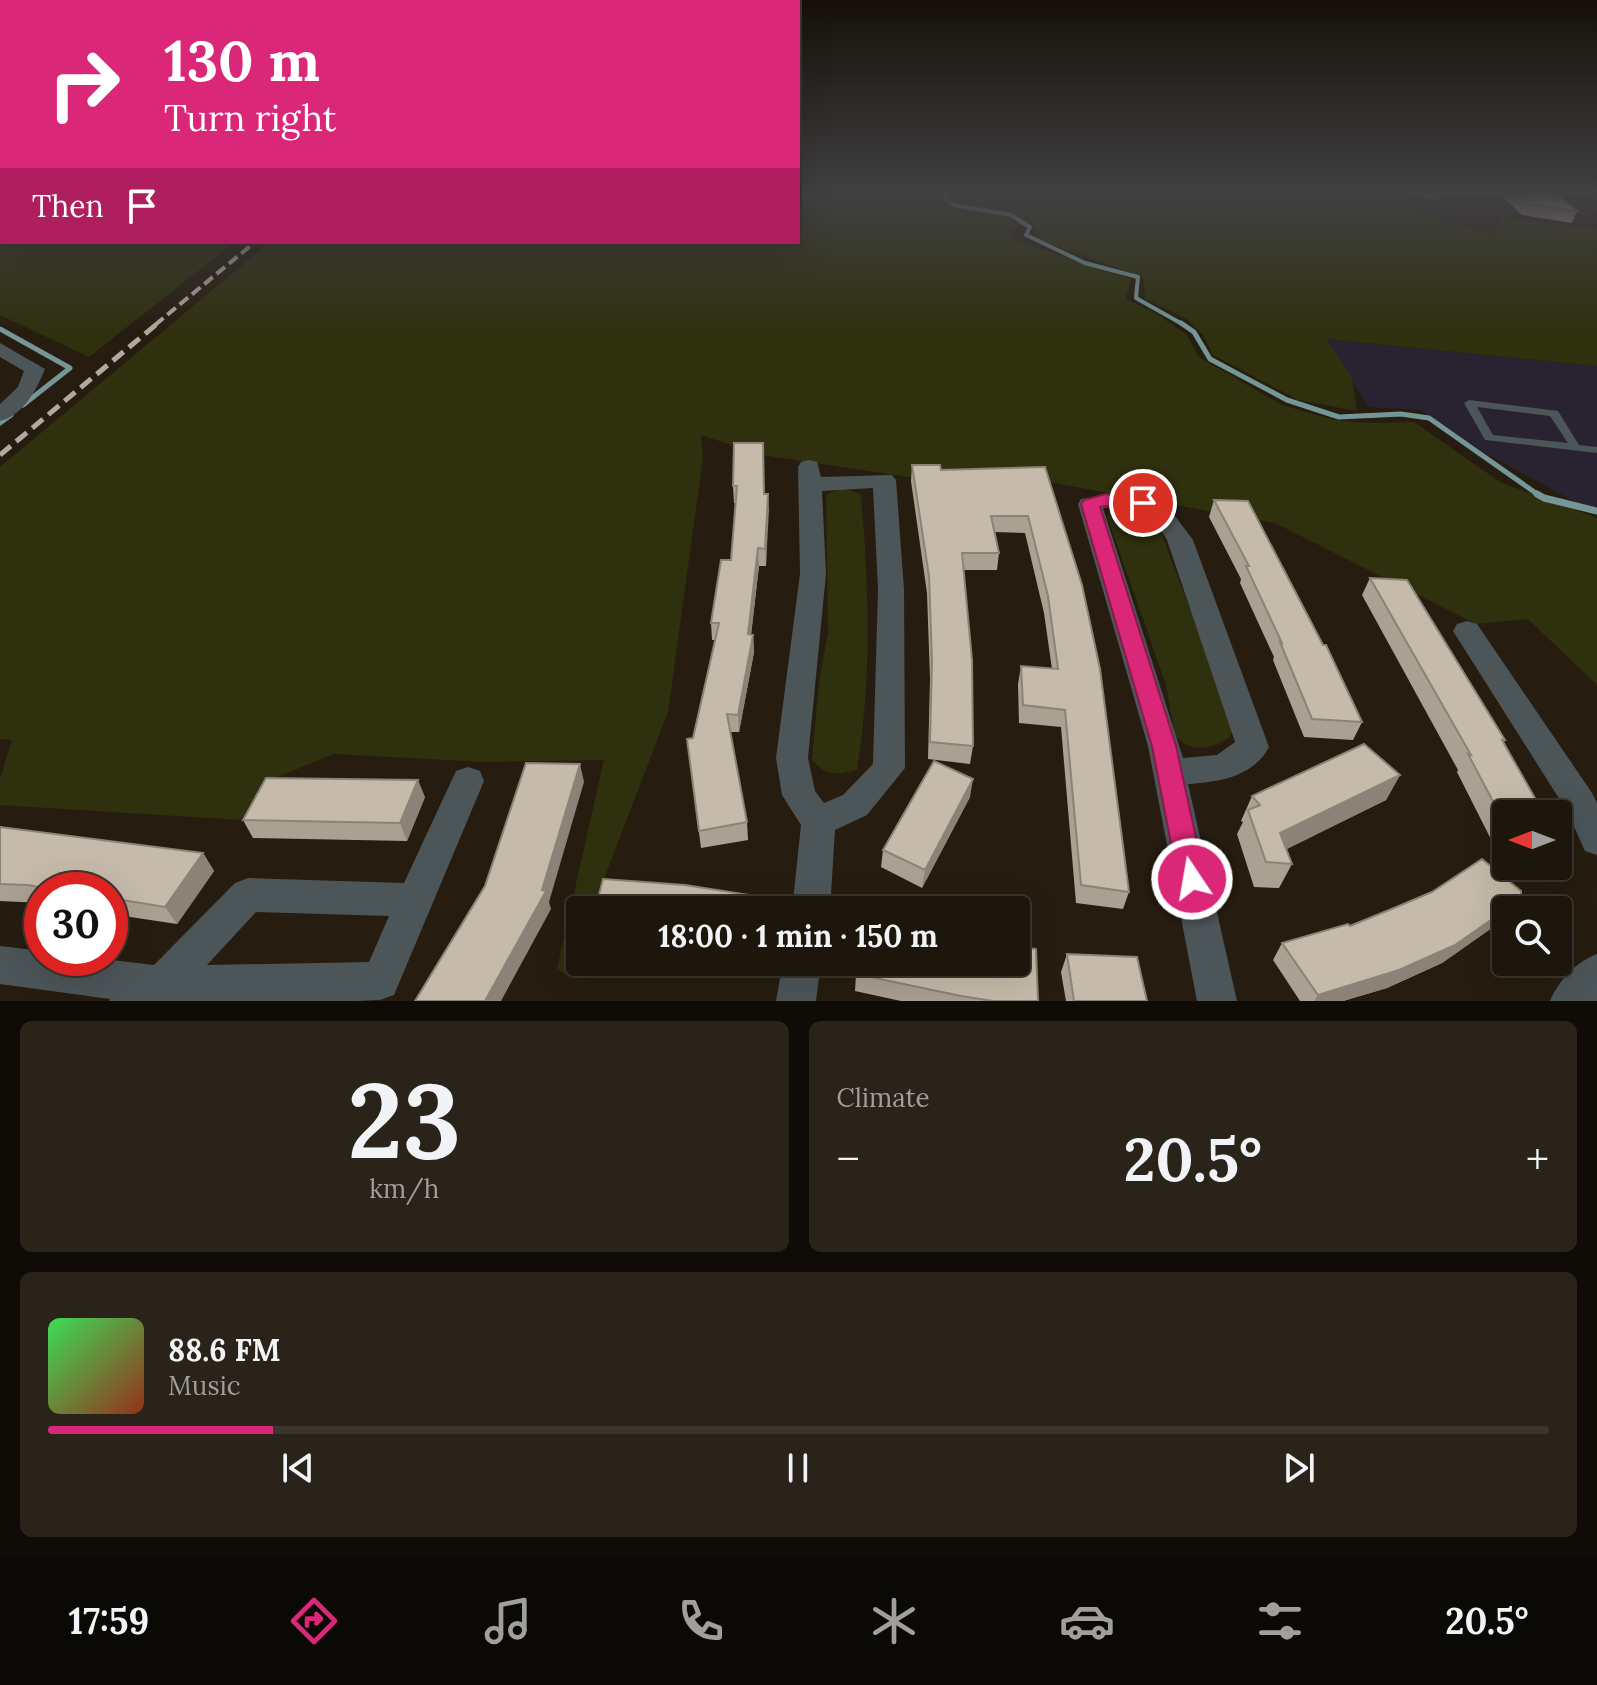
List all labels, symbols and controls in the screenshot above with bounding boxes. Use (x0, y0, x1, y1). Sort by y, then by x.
text: 130 m (164, 25, 320, 96)
icon: right (32, 32, 136, 136)
text: Turn right (164, 95, 337, 141)
icon: arrive (120, 184, 164, 228)
text: Then (32, 187, 104, 225)
pin (1109, 469, 1177, 537)
icon: arrive (1121, 481, 1165, 525)
north arrow (1492, 800, 1572, 880)
map controls (1492, 800, 1572, 976)
position arrow (1150, 837, 1234, 921)
speed limit sign: 30 (24, 872, 128, 976)
button: search (1492, 896, 1572, 976)
text: 18:00 · 1 min · 150 m (658, 917, 938, 955)
text: 23 (347, 1053, 461, 1186)
text: Climate (837, 1081, 930, 1114)
text: 20.5° (1124, 1121, 1262, 1197)
text: − (837, 1131, 860, 1187)
text: + (1526, 1131, 1549, 1187)
text: km/h (369, 1172, 439, 1205)
text: 88.6 FM (168, 1331, 281, 1369)
text: Music (168, 1369, 241, 1402)
icon: previous (276, 1446, 320, 1490)
icon: pause (776, 1446, 820, 1490)
icon: next (1277, 1446, 1321, 1490)
icon: directions (286, 1593, 342, 1649)
icon: music (480, 1593, 536, 1649)
icon: phone (673, 1593, 729, 1649)
icon: climate (866, 1593, 922, 1649)
icon: car (1059, 1593, 1115, 1649)
icon: filters (1252, 1593, 1308, 1649)
text: 17:59 (69, 1598, 149, 1644)
text: 20.5° (1445, 1598, 1528, 1644)

